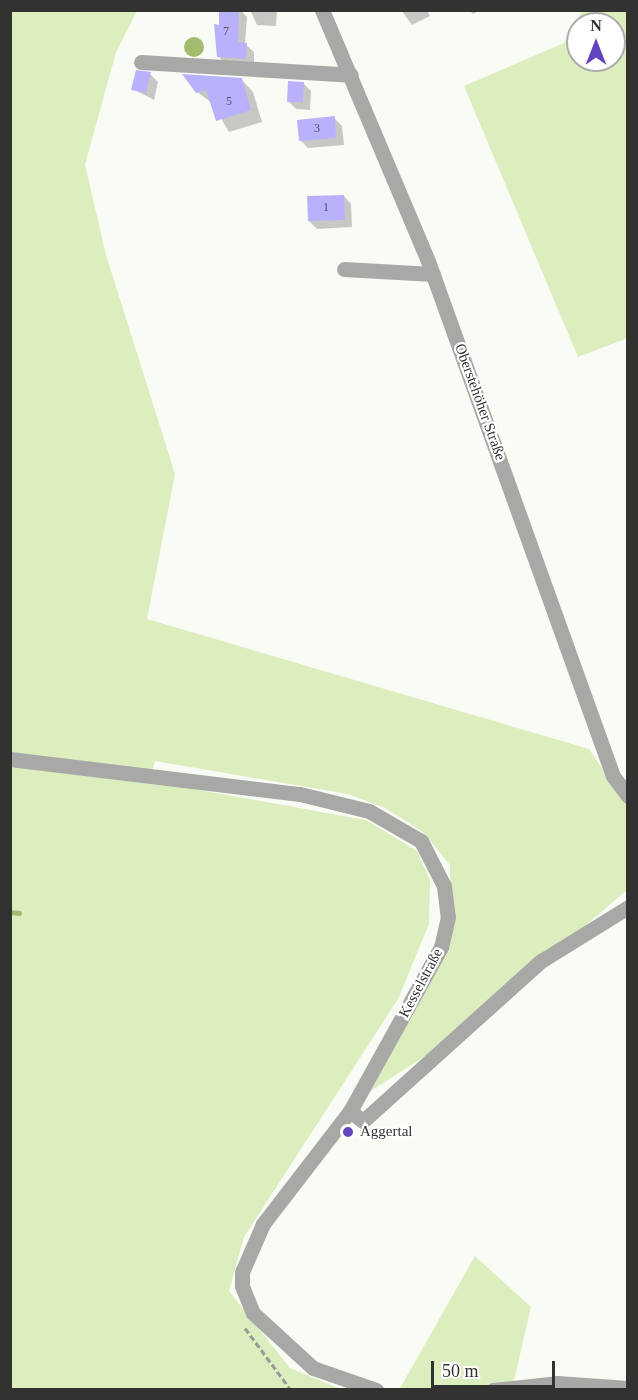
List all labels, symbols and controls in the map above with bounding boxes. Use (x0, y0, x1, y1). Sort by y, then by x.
north arrow (566, 12, 626, 72)
text: N (590, 17, 602, 34)
house number: 7 (223, 25, 229, 39)
house number: 5 (226, 95, 232, 109)
house number: 3 (314, 122, 320, 136)
house number: 1 (323, 201, 329, 215)
street label: Oberstehöher Straße (451, 341, 509, 463)
street label: Kesselstraße (395, 945, 447, 1021)
place label: Aggertal (360, 1123, 412, 1141)
marker: Aggertal (341, 1125, 355, 1139)
scale bar (434, 1349, 558, 1387)
text: 50 m (442, 1361, 479, 1381)

